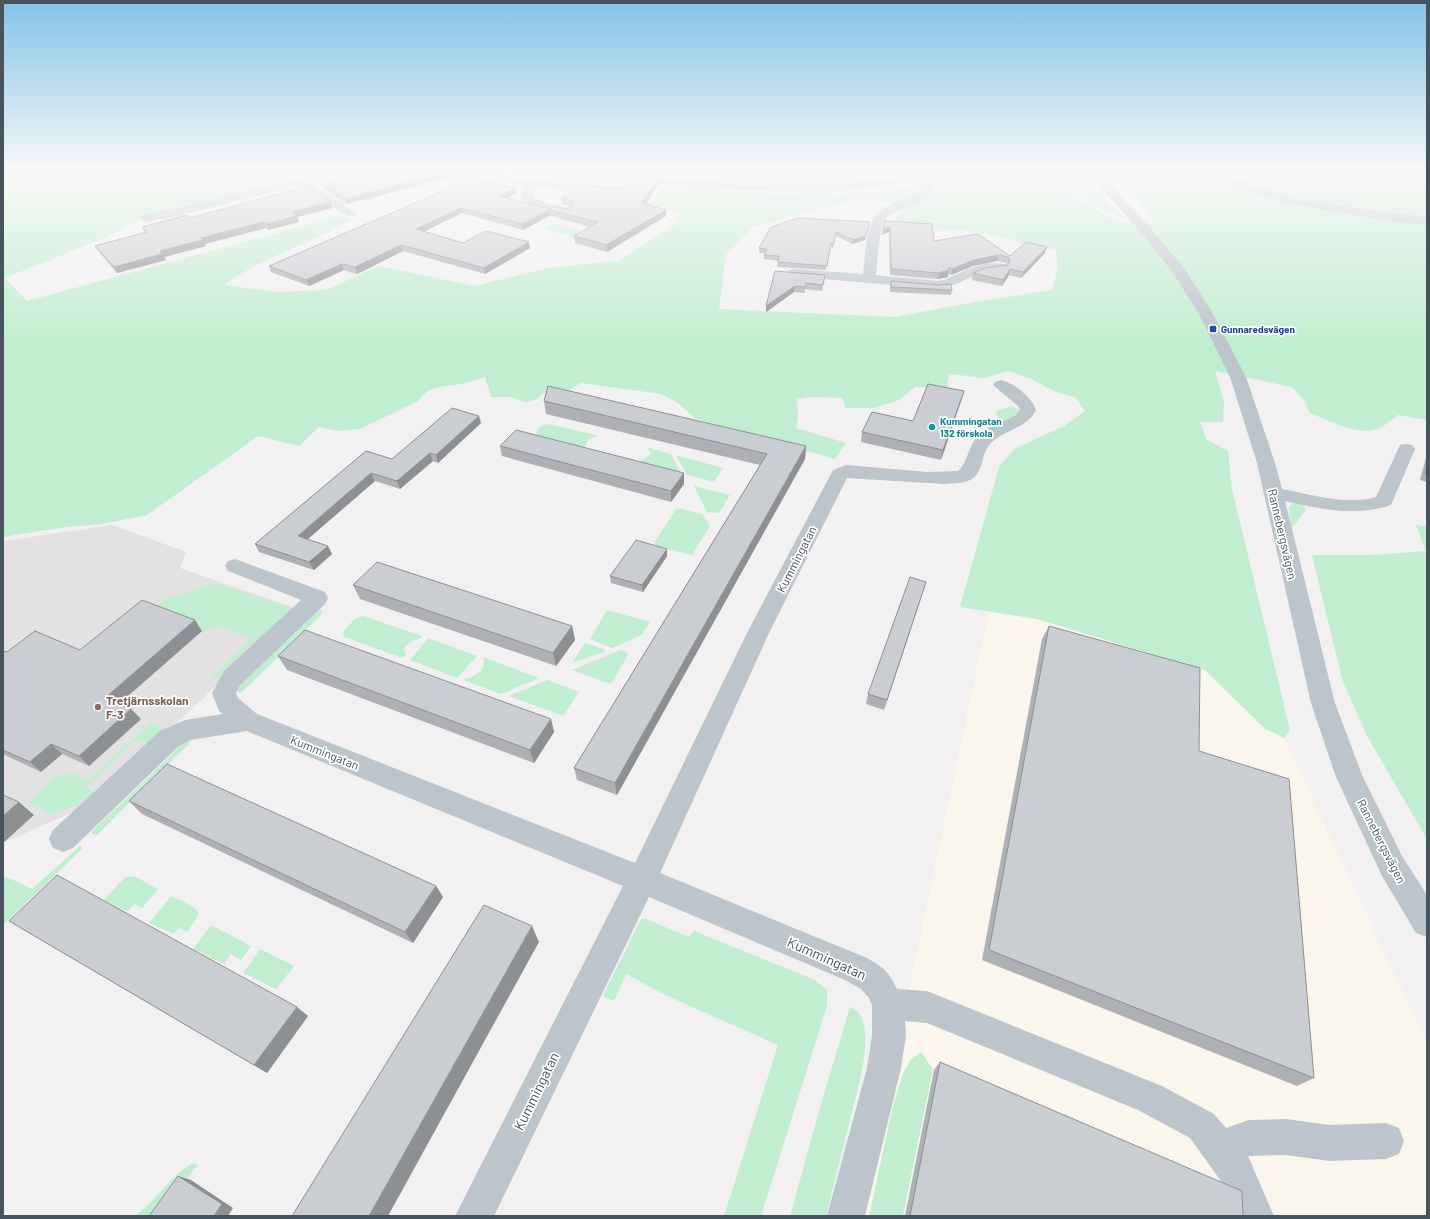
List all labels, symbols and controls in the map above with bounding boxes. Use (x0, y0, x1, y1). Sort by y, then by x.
place label: Gunnaredsvägen (1221, 323, 1295, 335)
marker: Gunnaredsvägen (1208, 324, 1218, 334)
place label: Kummingatan 132 förskola (940, 415, 1002, 439)
marker: Kummingatan 132 förskola (927, 422, 937, 432)
street label: Rannebergsvägen (1266, 487, 1300, 581)
street label: Kummingatan (773, 523, 819, 595)
place label: Tretjärnsskolan F-3 (106, 693, 189, 721)
marker: Tretjärnsskolan F-3 (93, 702, 103, 712)
street label: Kummingatan (289, 732, 361, 772)
street label: Rannebergsvägen (1355, 797, 1409, 885)
street label: Kummingatan (785, 933, 869, 983)
street label: Kummingatan (510, 1049, 562, 1133)

